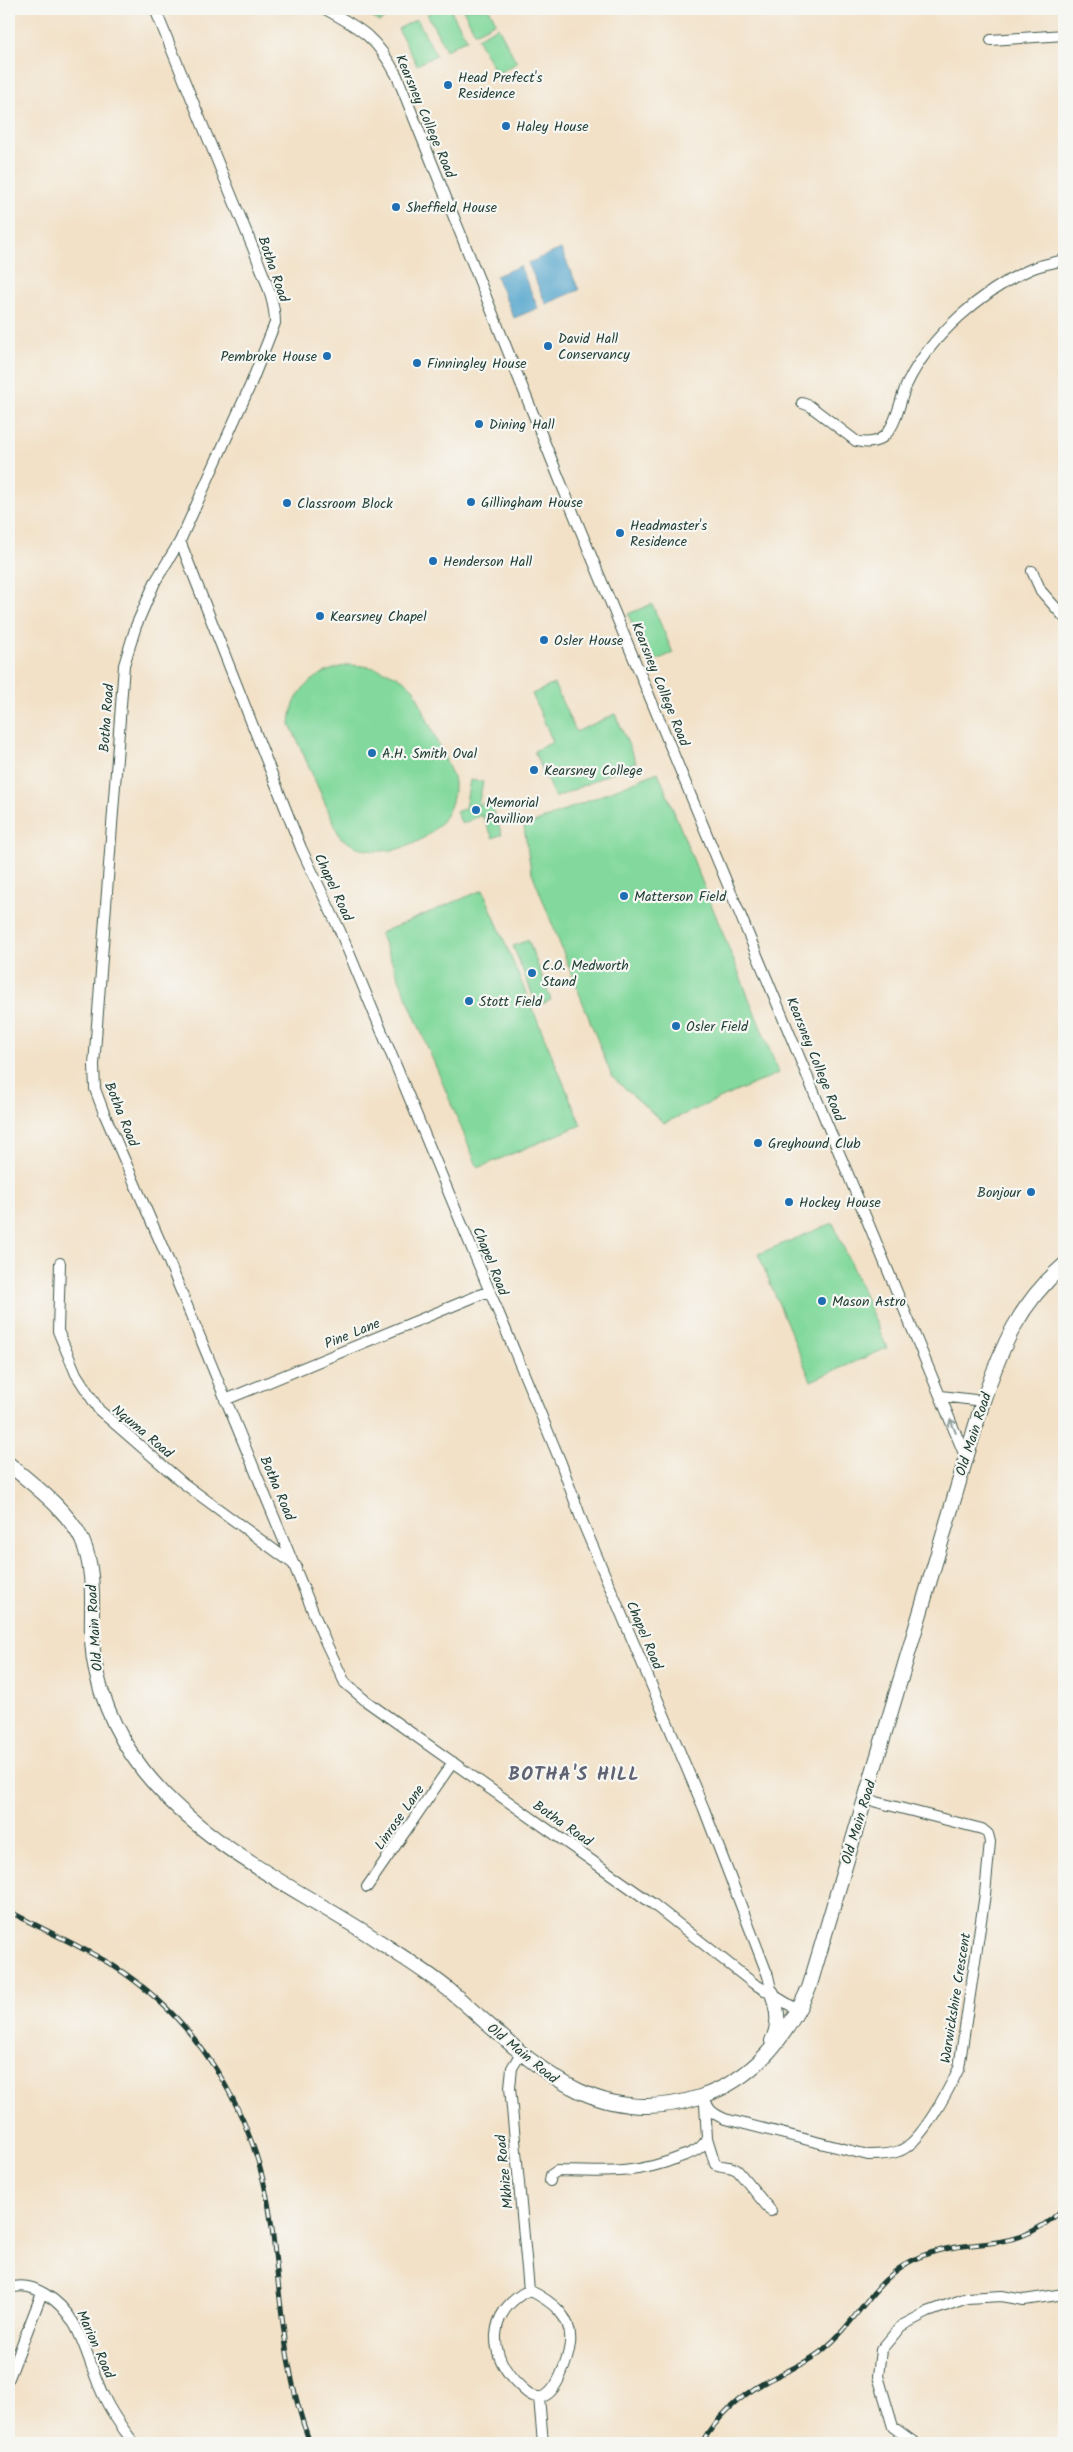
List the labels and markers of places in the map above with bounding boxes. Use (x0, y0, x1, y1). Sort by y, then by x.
place label: Head Prefect's Residence (458, 67, 543, 105)
marker: Head Prefect's Residence (442, 79, 454, 91)
place label: Haley House (516, 116, 589, 138)
marker: Haley House (500, 120, 512, 132)
place label: Sheffield House (406, 197, 498, 219)
marker: Sheffield House (390, 201, 402, 213)
place label: David Hall Conservancy (558, 328, 630, 366)
marker: David Hall Conservancy (542, 340, 554, 352)
place label: Pembroke House (220, 346, 318, 368)
marker: Pembroke House (321, 350, 333, 362)
place label: Finningley House (427, 353, 527, 375)
marker: Finningley House (411, 357, 423, 369)
place label: Dining Hall (489, 414, 555, 436)
marker: Dining Hall (473, 418, 485, 430)
place label: Gillingham House (481, 492, 583, 514)
place label: Classroom Block (297, 493, 393, 515)
marker: Gillingham House (465, 496, 477, 508)
marker: Classroom Block (281, 497, 293, 509)
place label: Headmaster's Residence (630, 515, 707, 553)
marker: Headmaster's Residence (614, 527, 626, 539)
place label: Henderson Hall (443, 551, 533, 573)
marker: Henderson Hall (427, 555, 439, 567)
place label: Kearsney Chapel (330, 606, 427, 628)
marker: Kearsney Chapel (314, 610, 326, 622)
place label: Osler House (554, 630, 624, 652)
marker: Osler House (538, 634, 550, 646)
place label: A.H. Smith Oval (382, 743, 478, 765)
marker: A.H. Smith Oval (366, 747, 378, 759)
place label: Kearsney College (544, 760, 643, 782)
marker: Kearsney College (528, 764, 540, 776)
place label: Memorial Pavillion (486, 792, 539, 830)
marker: Memorial Pavillion (470, 804, 482, 816)
place label: Matterson Field (634, 886, 727, 908)
marker: Matterson Field (618, 890, 630, 902)
place label: C.O. Medworth Stand (542, 955, 629, 993)
marker: C.O. Medworth Stand (526, 967, 538, 979)
place label: Stott Field (479, 991, 543, 1013)
marker: Stott Field (463, 995, 475, 1007)
place label: Osler Field (686, 1016, 749, 1038)
marker: Osler Field (670, 1020, 682, 1032)
place label: Greyhound Club (768, 1133, 861, 1155)
marker: Greyhound Club (752, 1137, 764, 1149)
place label: Bonjour (977, 1182, 1022, 1204)
marker: Bonjour (1025, 1186, 1037, 1198)
place label: Hockey House (799, 1192, 881, 1214)
marker: Hockey House (783, 1196, 795, 1208)
place label: Mason Astro (832, 1291, 906, 1313)
marker: Mason Astro (816, 1295, 828, 1307)

